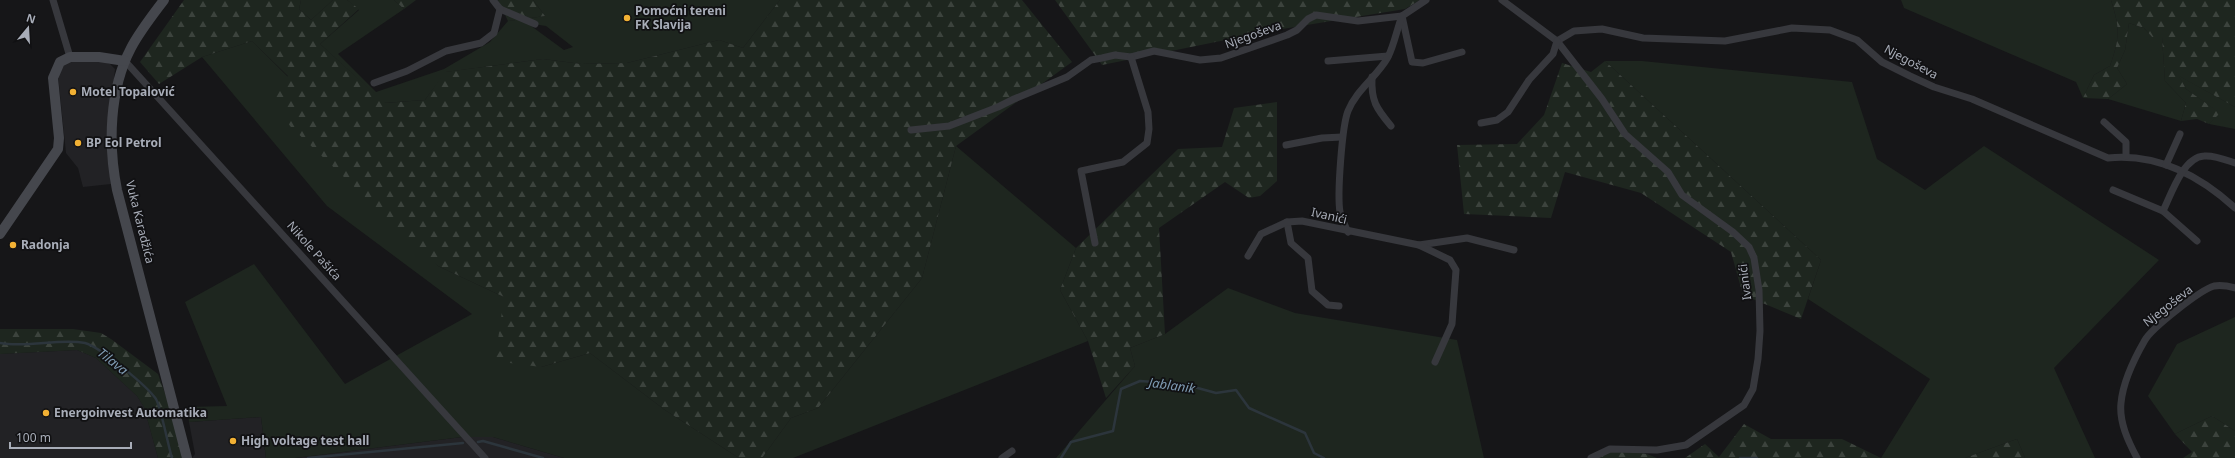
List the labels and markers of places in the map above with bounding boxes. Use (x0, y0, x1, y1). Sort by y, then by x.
place label: Pomoćni tereni FK Slavija (635, 2, 726, 33)
marker: Pomoćni tereni FK Slavija (622, 13, 632, 23)
place label: Motel Topalović (81, 83, 175, 100)
marker: Motel Topalović (68, 87, 78, 97)
place label: BP Eol Petrol (86, 134, 162, 151)
marker: BP Eol Petrol (73, 138, 83, 148)
place label: Radonja (21, 236, 70, 253)
marker: Radonja (8, 240, 18, 250)
place label: Energoinvest Automatika (54, 404, 207, 421)
marker: Energoinvest Automatika (41, 408, 51, 418)
place label: High voltage test hall (241, 432, 369, 449)
marker: High voltage test hall (228, 436, 238, 446)

